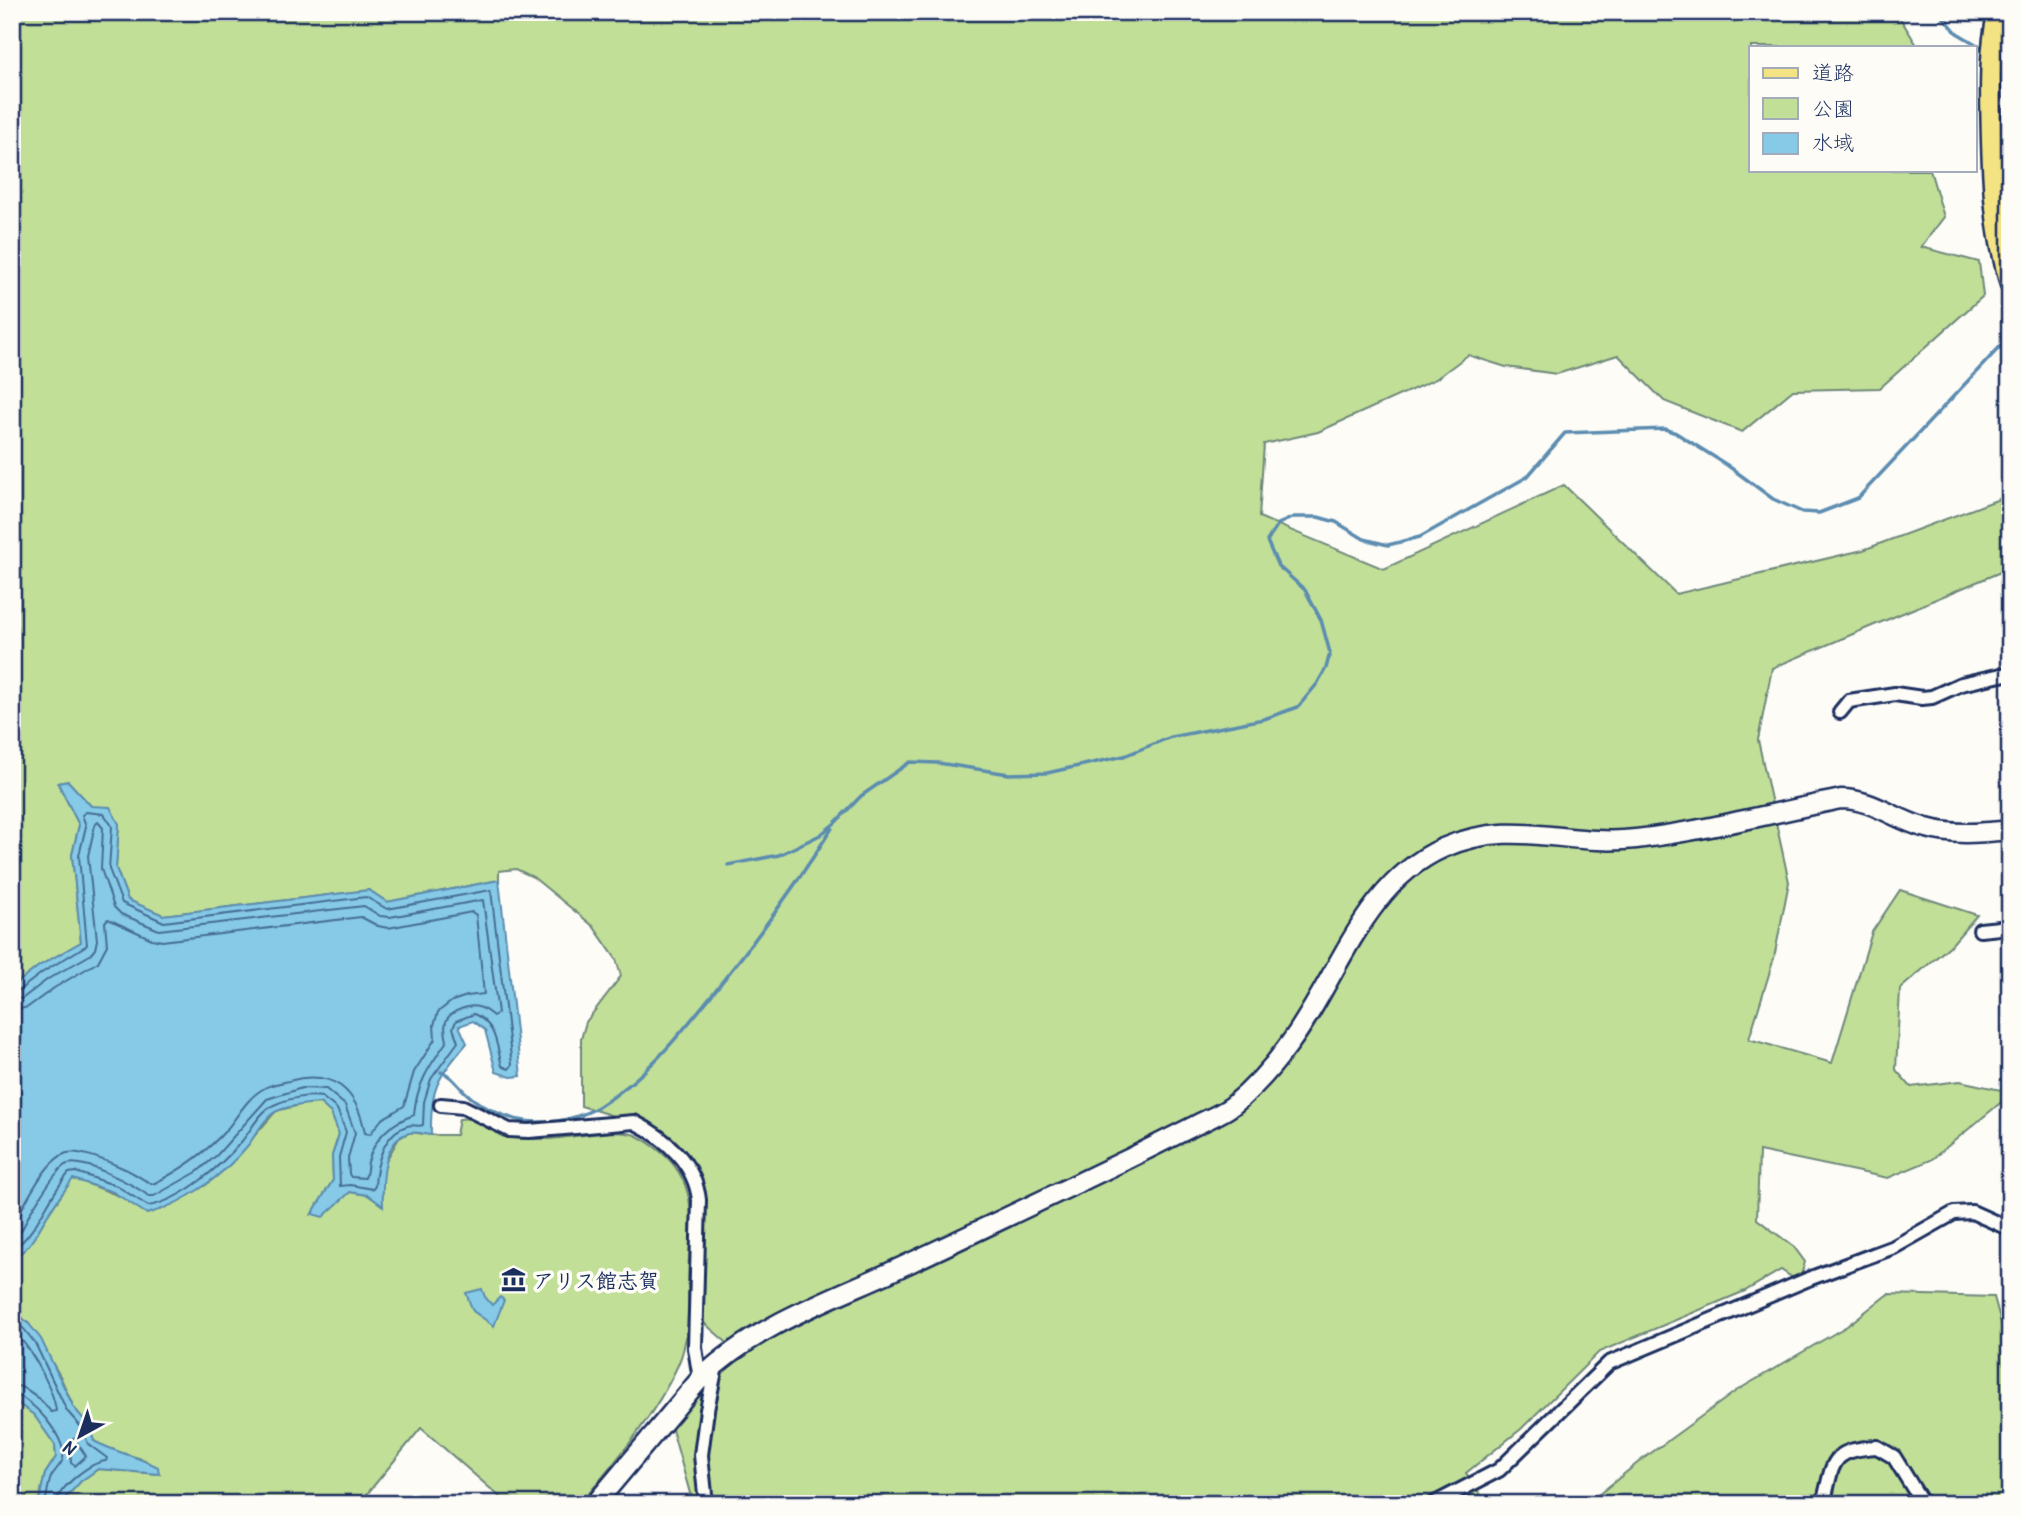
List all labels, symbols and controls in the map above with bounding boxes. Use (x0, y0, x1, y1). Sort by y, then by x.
legend (1749, 46, 1976, 172)
text: 道路 (1812, 58, 1854, 87)
text: 公園 (1812, 94, 1854, 123)
text: 水域 (1812, 128, 1854, 157)
museum icon: アリス館志賀 (499, 1266, 527, 1294)
place label: アリス館志賀 (533, 1266, 659, 1295)
north arrow (46, 1400, 116, 1470)
text: N (57, 1436, 81, 1462)

